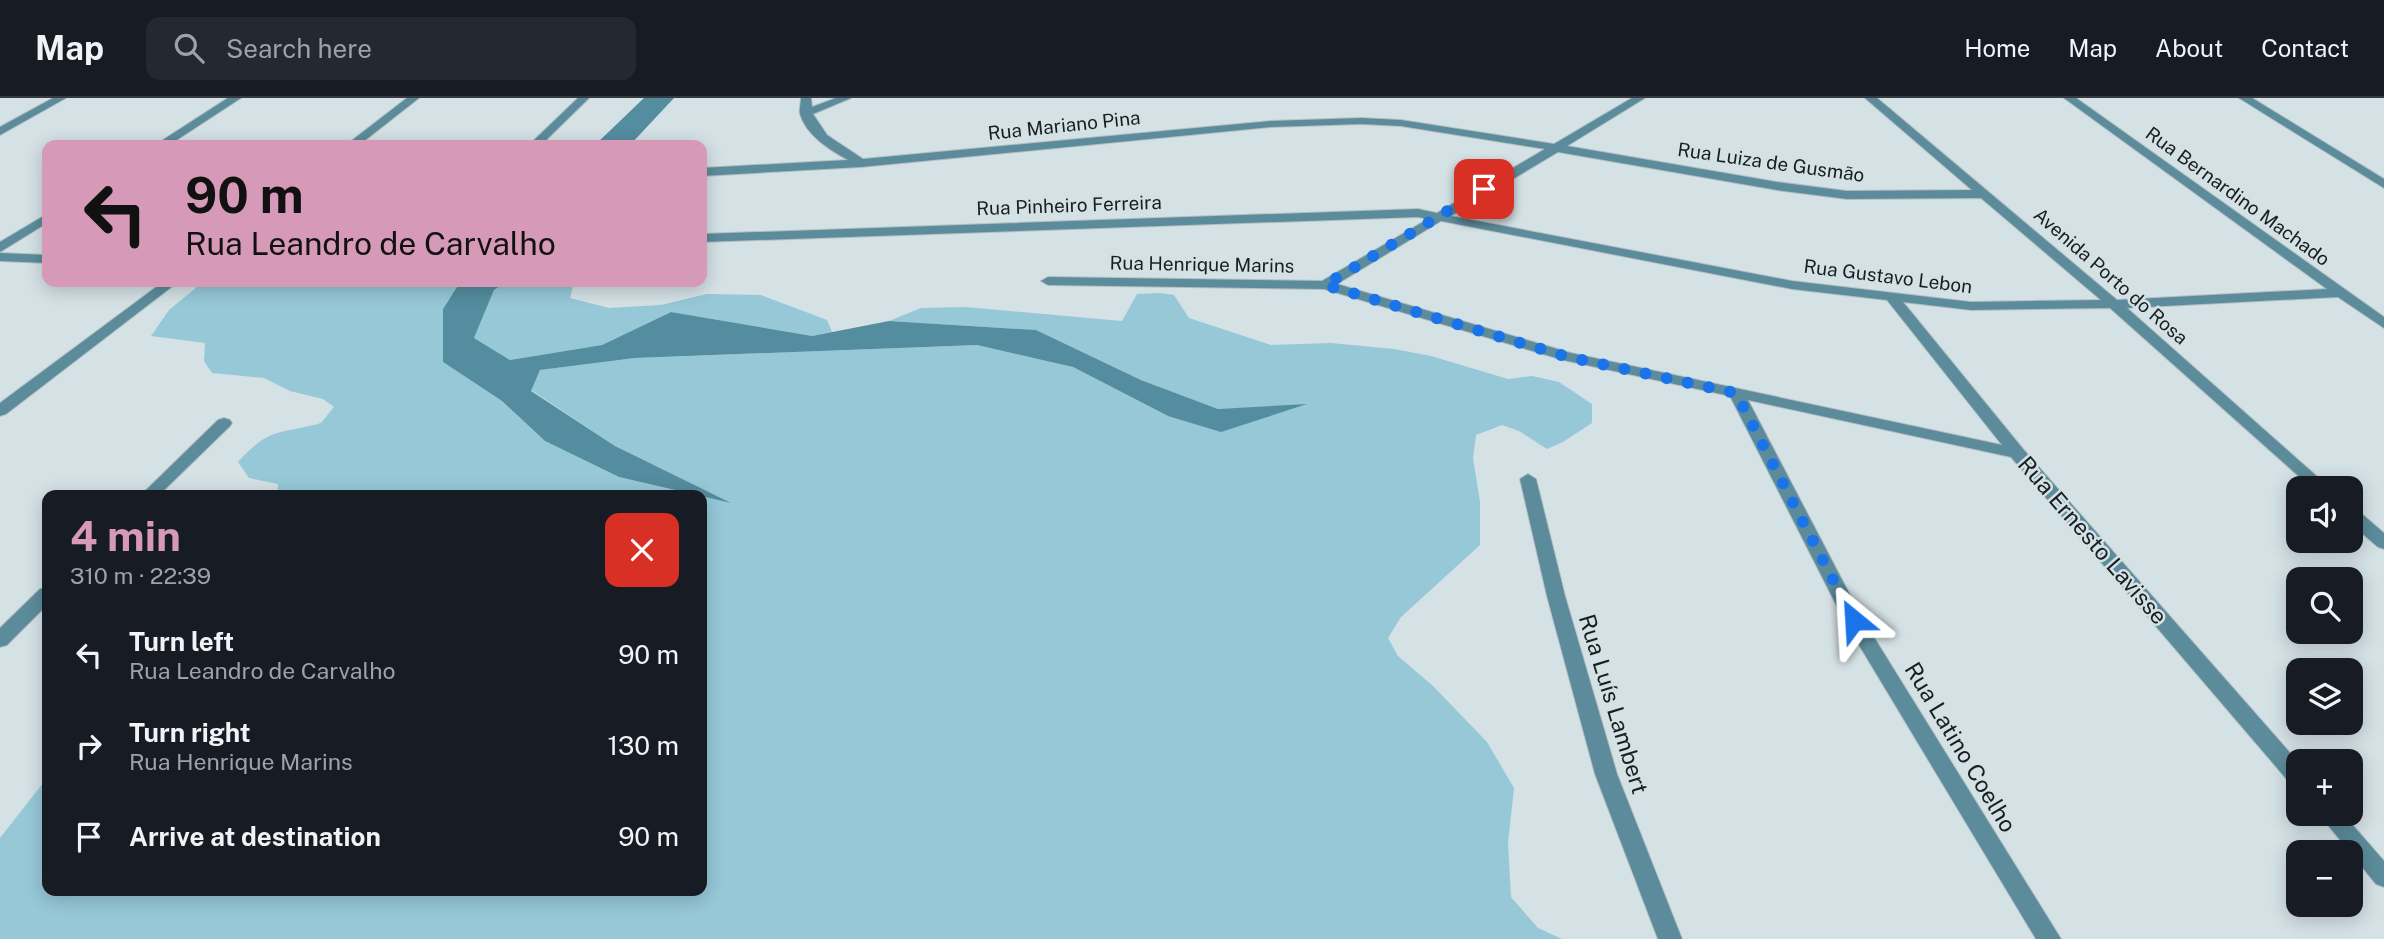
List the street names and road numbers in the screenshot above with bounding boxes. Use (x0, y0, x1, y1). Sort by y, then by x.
street label: Rua Mariano Pina (987, 106, 1141, 144)
street label: Rua Bernardino Machado (2142, 122, 2334, 270)
street label: Rua Luiza de Gusmão (1676, 138, 1866, 186)
street label: Rua Pinheiro Ferreira (976, 191, 1162, 219)
street label: Avenida Porto do Rosa (2030, 203, 2192, 349)
street label: Rua Henrique Marins (1109, 251, 1295, 277)
street label: Rua Gustavo Lebon (1802, 255, 1974, 297)
street label: Rua Ernesto Lavisse (2013, 451, 2173, 629)
street label: Rua Luís Lambert (1574, 611, 1654, 797)
street label: Rua Latino Coelho (1900, 657, 2022, 837)

